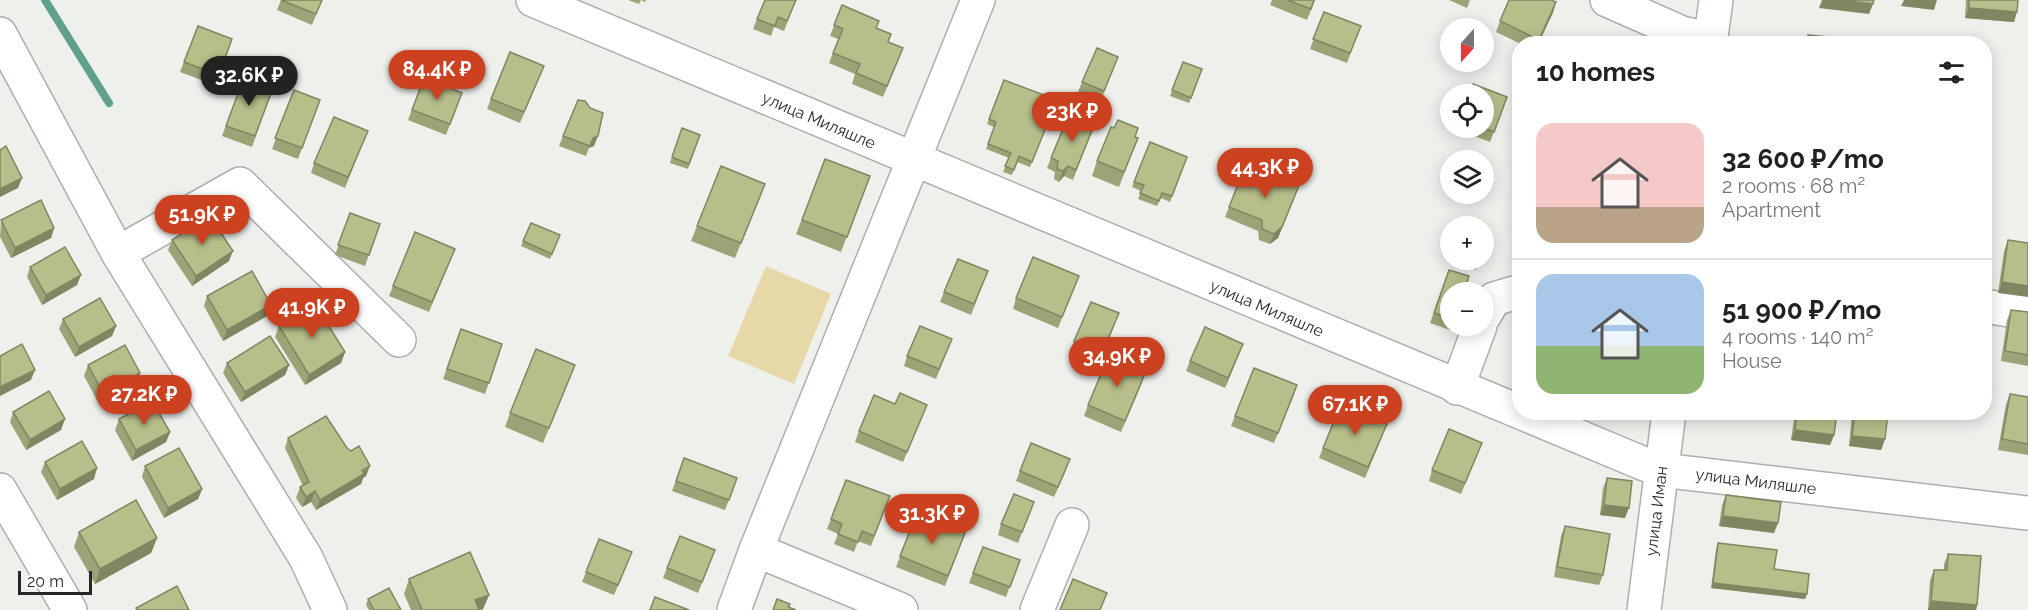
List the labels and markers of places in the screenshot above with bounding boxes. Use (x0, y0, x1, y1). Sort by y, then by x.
pin: 84.4K ₽ (382, 50, 492, 101)
pin: 32.6K ₽ (194, 56, 304, 107)
pin: 23K ₽ (1030, 92, 1114, 143)
pin: 44.3K ₽ (1210, 148, 1320, 199)
pin: 51.9K ₽ (147, 195, 257, 246)
pin: 41.9K ₽ (257, 288, 367, 339)
pin: 34.9K ₽ (1062, 337, 1172, 388)
pin: 27.2K ₽ (89, 375, 199, 426)
pin: 67.1K ₽ (1300, 385, 1410, 436)
pin: 31.3K ₽ (877, 494, 987, 545)

